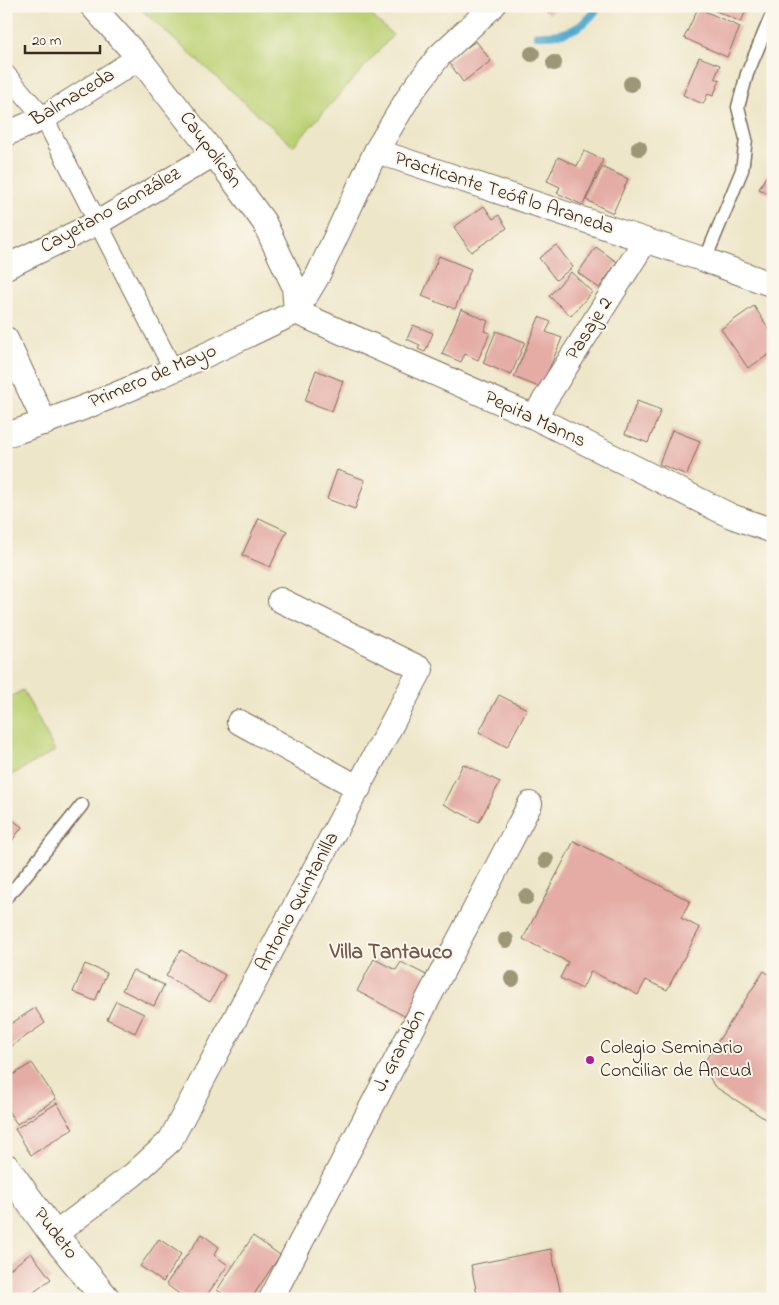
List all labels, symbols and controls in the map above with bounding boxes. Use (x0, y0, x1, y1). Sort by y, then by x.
scale bar (25, 22, 100, 54)
text: 20 m (32, 30, 62, 52)
street label: Balmaceda (24, 61, 121, 135)
street label: Caupolicán (171, 105, 249, 195)
street label: Practicante Teófilo Araneda (390, 145, 618, 243)
street label: Cayetano González (35, 160, 187, 262)
street label: Pasaje 2 (559, 292, 621, 366)
street label: Primero de Mayo (84, 337, 222, 417)
street label: Pepita Manns (479, 384, 591, 456)
street label: Antonio Quintanilla (249, 827, 347, 977)
district label: Villa Tantauco (329, 938, 452, 968)
street label: J. Grandón (366, 1004, 434, 1097)
place label: Colegio Seminario Conciliar de Ancud (600, 1034, 752, 1086)
marker: Colegio Seminario Conciliar de Ancud (584, 1054, 596, 1066)
street label: Pudeto (25, 1202, 85, 1266)

